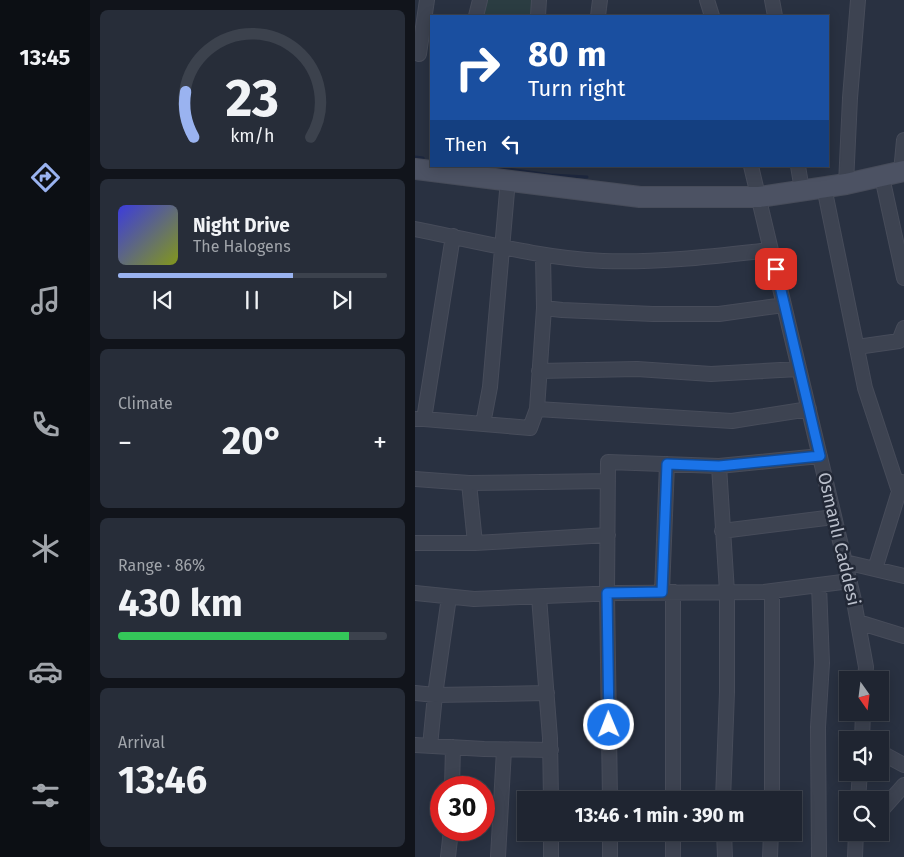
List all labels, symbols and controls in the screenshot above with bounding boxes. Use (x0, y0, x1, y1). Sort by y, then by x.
text: 80 m (528, 33, 607, 75)
icon: right (445, 35, 510, 100)
text: 13:45 (20, 44, 70, 71)
text: 23 (226, 67, 279, 130)
text: Turn right (528, 75, 625, 102)
text: km/h (230, 125, 275, 147)
icon: left (497, 130, 525, 158)
text: Then (445, 133, 487, 156)
icon: directions (28, 160, 63, 195)
text: Night Drive (193, 214, 290, 237)
text: The Halogens (193, 237, 291, 256)
pin (755, 248, 797, 290)
icon: arrive (762, 255, 790, 283)
icon: music (28, 283, 63, 318)
icon: previous (149, 286, 177, 314)
icon: pause (238, 286, 266, 314)
icon: next (328, 286, 356, 314)
text: Climate (118, 394, 173, 413)
icon: phone (28, 407, 63, 442)
text: 20° (222, 418, 283, 464)
text: − (118, 426, 132, 459)
text: + (373, 426, 387, 459)
street label: Osmanlı Caddesi (813, 470, 865, 608)
icon: climate (28, 531, 63, 566)
text: Range · 86% (118, 556, 205, 575)
text: 430 km (118, 580, 243, 626)
icon: car (28, 654, 63, 689)
north arrow (839, 671, 889, 721)
map controls (839, 671, 889, 841)
position arrow (582, 698, 634, 750)
button: sound (839, 731, 889, 781)
text: Arrival (118, 733, 165, 752)
text: 13:46 (118, 757, 207, 803)
speed limit sign: 30 (430, 776, 495, 841)
icon: filters (28, 778, 63, 813)
button: search (839, 791, 889, 841)
text: 13:46 · 1 min · 390 m (575, 804, 744, 827)

